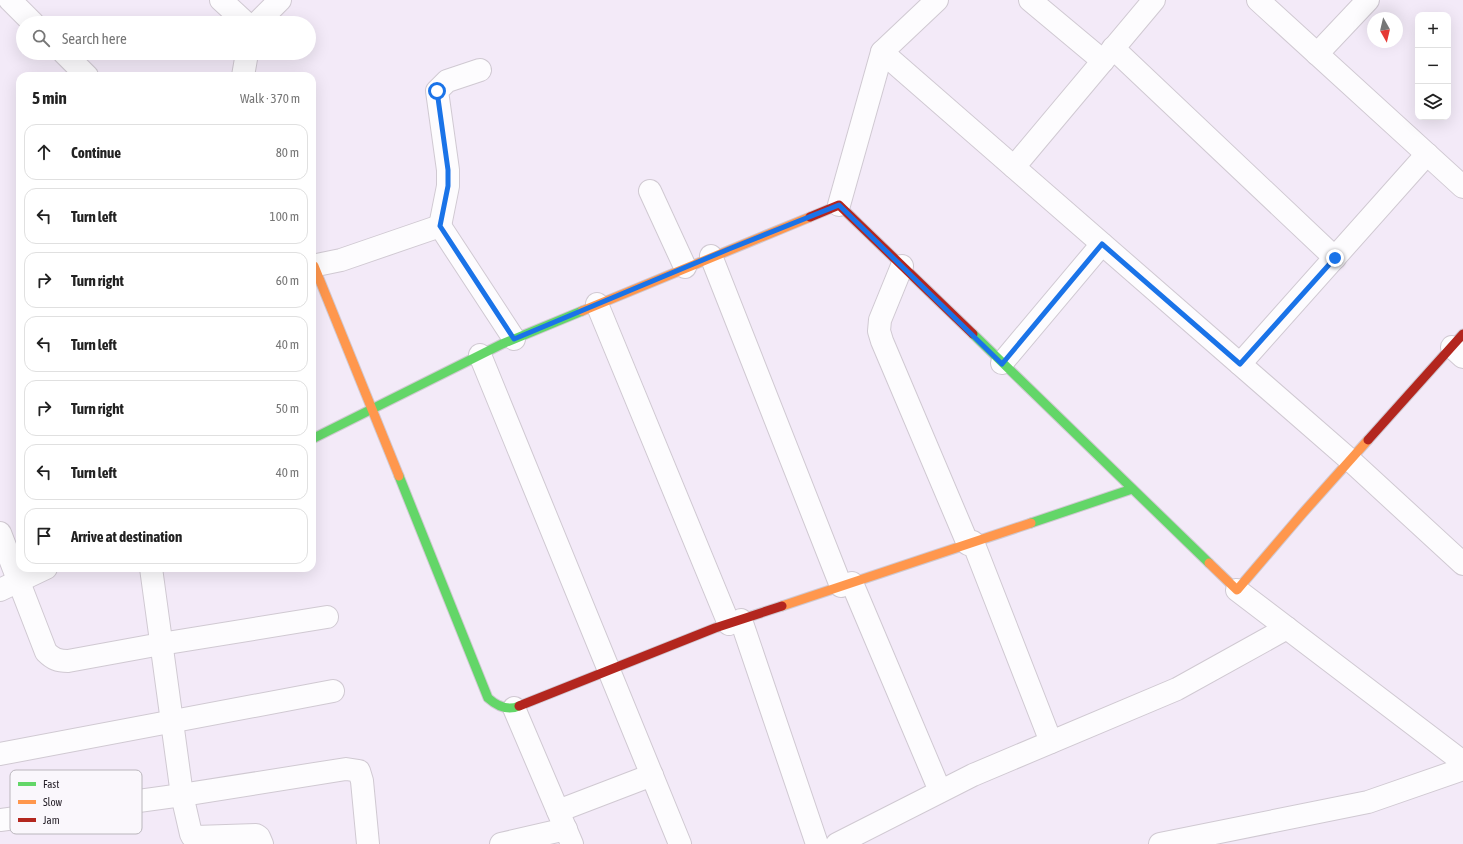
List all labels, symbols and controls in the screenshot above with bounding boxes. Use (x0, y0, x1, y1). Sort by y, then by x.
north arrow (1367, 12, 1403, 48)
map controls (1415, 12, 1451, 120)
button: + (1415, 12, 1451, 48)
search box (16, 16, 316, 60)
icon: search (30, 27, 52, 49)
text: Search here (62, 30, 127, 47)
button: − (1415, 48, 1451, 84)
route start (428, 82, 446, 100)
button: layers (1415, 84, 1451, 120)
text: 5 min (32, 88, 67, 108)
text: Walk · 370 m (240, 91, 300, 106)
icon: ahead (33, 141, 55, 163)
text: Continue (71, 144, 121, 161)
text: 80 m (276, 145, 299, 160)
icon: left (33, 205, 55, 227)
text: Turn left (71, 208, 117, 225)
text: 100 m (270, 209, 299, 224)
route end (1326, 249, 1344, 267)
icon: right (33, 269, 55, 291)
text: Turn right (71, 272, 124, 289)
text: 60 m (276, 273, 299, 288)
icon: left (33, 333, 55, 355)
text: Turn left (71, 336, 117, 353)
text: 40 m (276, 337, 299, 352)
icon: right (33, 397, 55, 419)
text: Turn right (71, 400, 124, 417)
text: 50 m (276, 401, 299, 416)
icon: left (33, 461, 55, 483)
text: Turn left (71, 464, 117, 481)
text: 40 m (276, 465, 299, 480)
icon: arrive (33, 525, 55, 547)
text: Arrive at destination (71, 528, 182, 545)
legend (10, 770, 142, 834)
text: Fast (43, 778, 59, 790)
text: Slow (43, 796, 62, 808)
text: Jam (43, 814, 60, 826)

